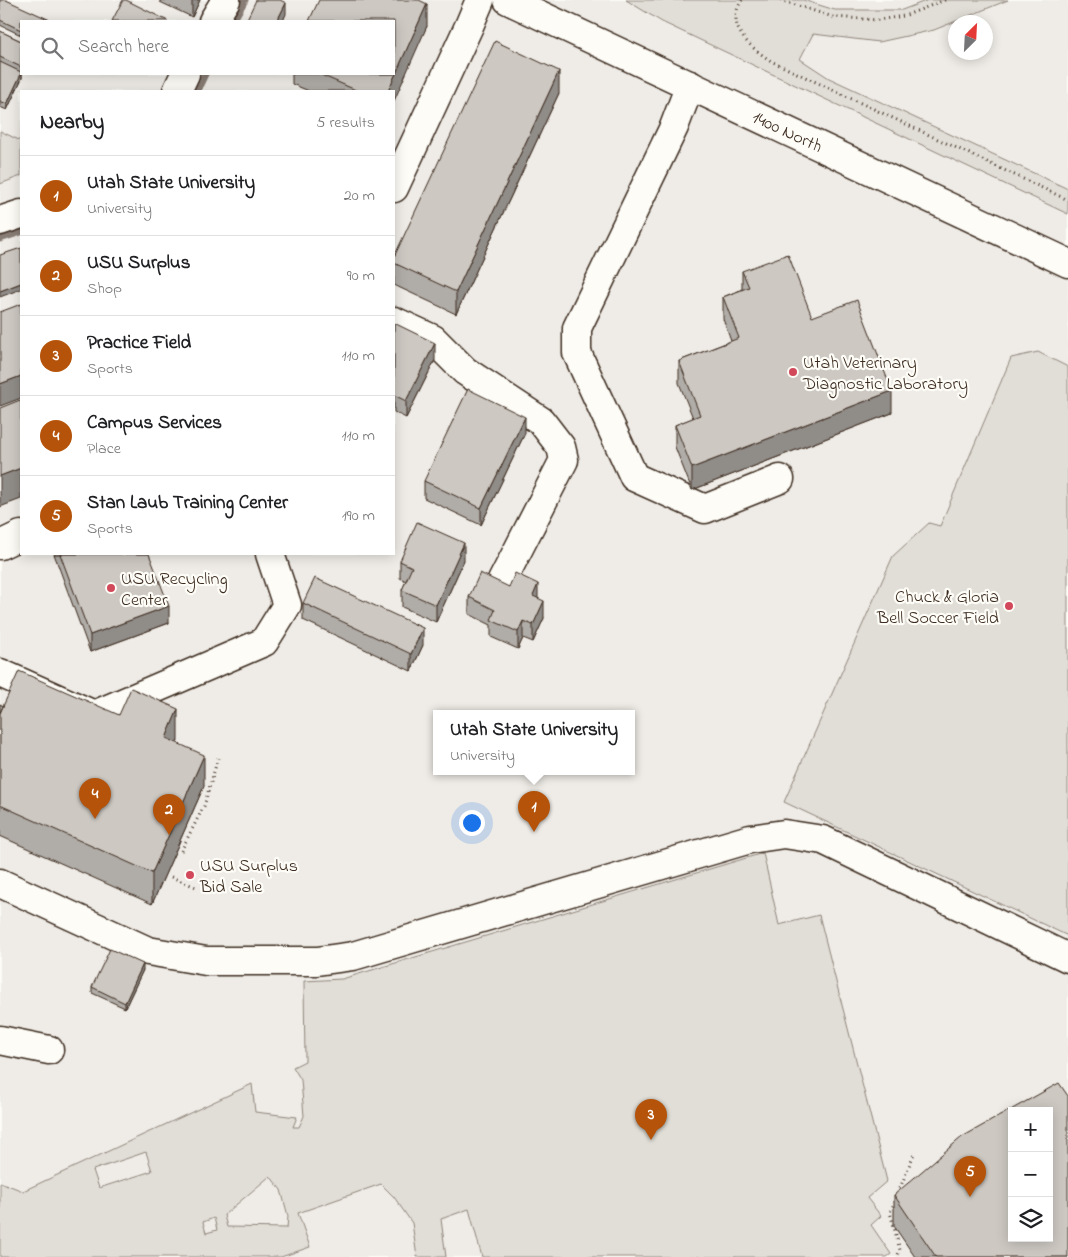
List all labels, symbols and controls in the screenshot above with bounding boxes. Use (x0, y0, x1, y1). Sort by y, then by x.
north arrow (948, 15, 993, 60)
search box (20, 20, 395, 75)
icon: search (38, 34, 66, 62)
text: Search here (78, 34, 169, 61)
street label: 1400 North (747, 105, 826, 161)
text: Nearby (40, 108, 104, 138)
text: 5 results (316, 111, 375, 135)
text: Utah State University (87, 170, 255, 197)
text: 1 (53, 184, 59, 208)
text: 20 m (344, 184, 375, 208)
text: University (87, 197, 152, 221)
text: USU Surplus (87, 250, 190, 277)
text: 2 (52, 264, 60, 288)
text: 90 m (347, 264, 375, 288)
text: Shop (87, 277, 122, 301)
text: Practice Field (87, 330, 191, 357)
text: 3 (53, 344, 59, 368)
text: 110 m (341, 344, 375, 368)
place label: Utah Veterinary Diagnostic Laboratory (802, 351, 968, 399)
text: Sports (87, 357, 133, 381)
marker: Utah Veterinary Diagnostic Laboratory (787, 366, 799, 378)
text: Campus Services (87, 410, 222, 437)
text: 4 (53, 424, 59, 448)
text: 110 m (341, 424, 375, 448)
text: Place (87, 437, 121, 461)
text: Stan Laub Training Center (87, 490, 288, 517)
text: 5 (51, 504, 61, 528)
text: 190 m (342, 504, 375, 528)
text: Sports (87, 517, 133, 541)
place label: USU Recycling Center (121, 567, 228, 614)
marker: USU Recycling Center (105, 582, 117, 594)
place label: Chuck & Gloria Bell Soccer Field (876, 585, 999, 632)
marker: Chuck & Gloria Bell Soccer Field (1003, 600, 1015, 612)
popup (433, 710, 635, 775)
text: Utah State University (450, 717, 618, 744)
text: University (450, 744, 515, 768)
pin: 4 (79, 778, 111, 819)
pin: 1 (518, 791, 550, 832)
pin: 2 (153, 794, 185, 835)
your location (459, 810, 485, 836)
place label: USU Surplus Bid Sale (199, 854, 298, 901)
marker: USU Surplus Bid Sale (184, 869, 196, 881)
pin: 3 (635, 1099, 667, 1140)
map controls (1008, 1107, 1053, 1242)
button: + (1008, 1107, 1053, 1152)
button: − (1008, 1152, 1053, 1197)
pin: 5 (954, 1156, 986, 1197)
button: layers (1008, 1197, 1053, 1242)

